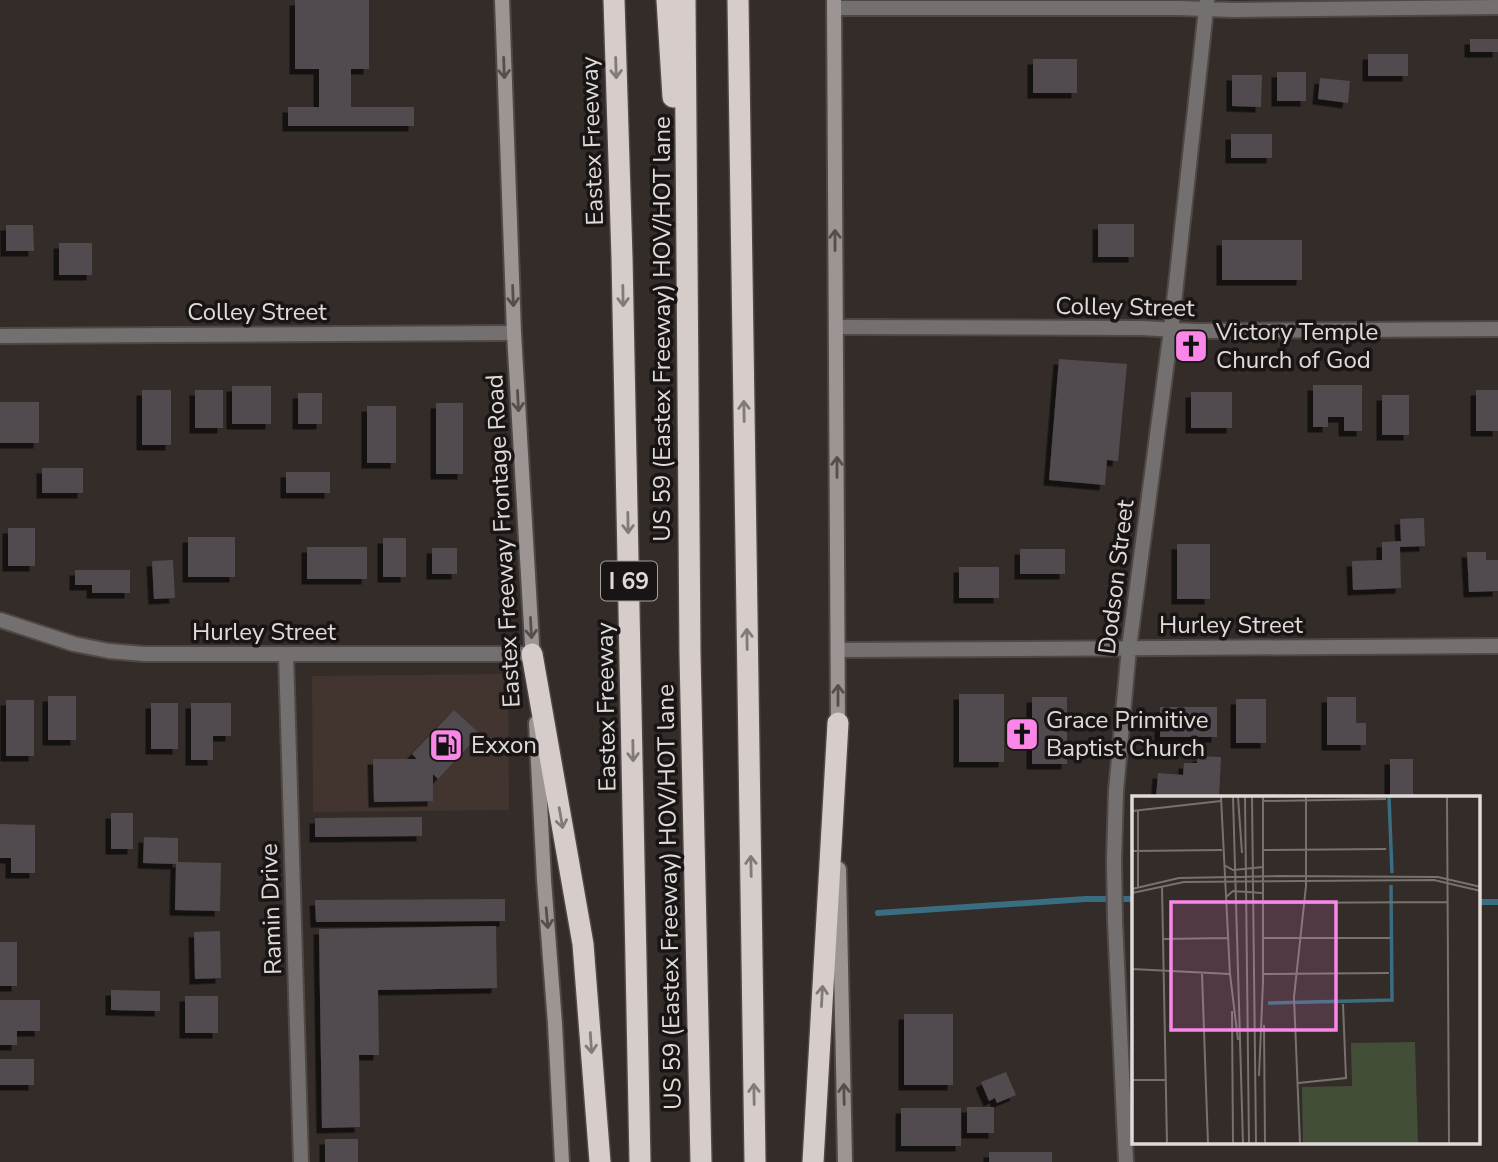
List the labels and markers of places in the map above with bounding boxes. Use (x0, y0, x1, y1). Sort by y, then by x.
place label: Victory Temple Church of God (1215, 316, 1378, 376)
church icon: Victory Temple Church of God (1172, 327, 1210, 365)
place label: Grace Primitive Baptist Church (1046, 704, 1209, 764)
church icon: Grace Primitive Baptist Church (1003, 715, 1041, 753)
fuel station icon: Exxon (427, 726, 465, 764)
place label: Exxon (471, 729, 537, 761)

